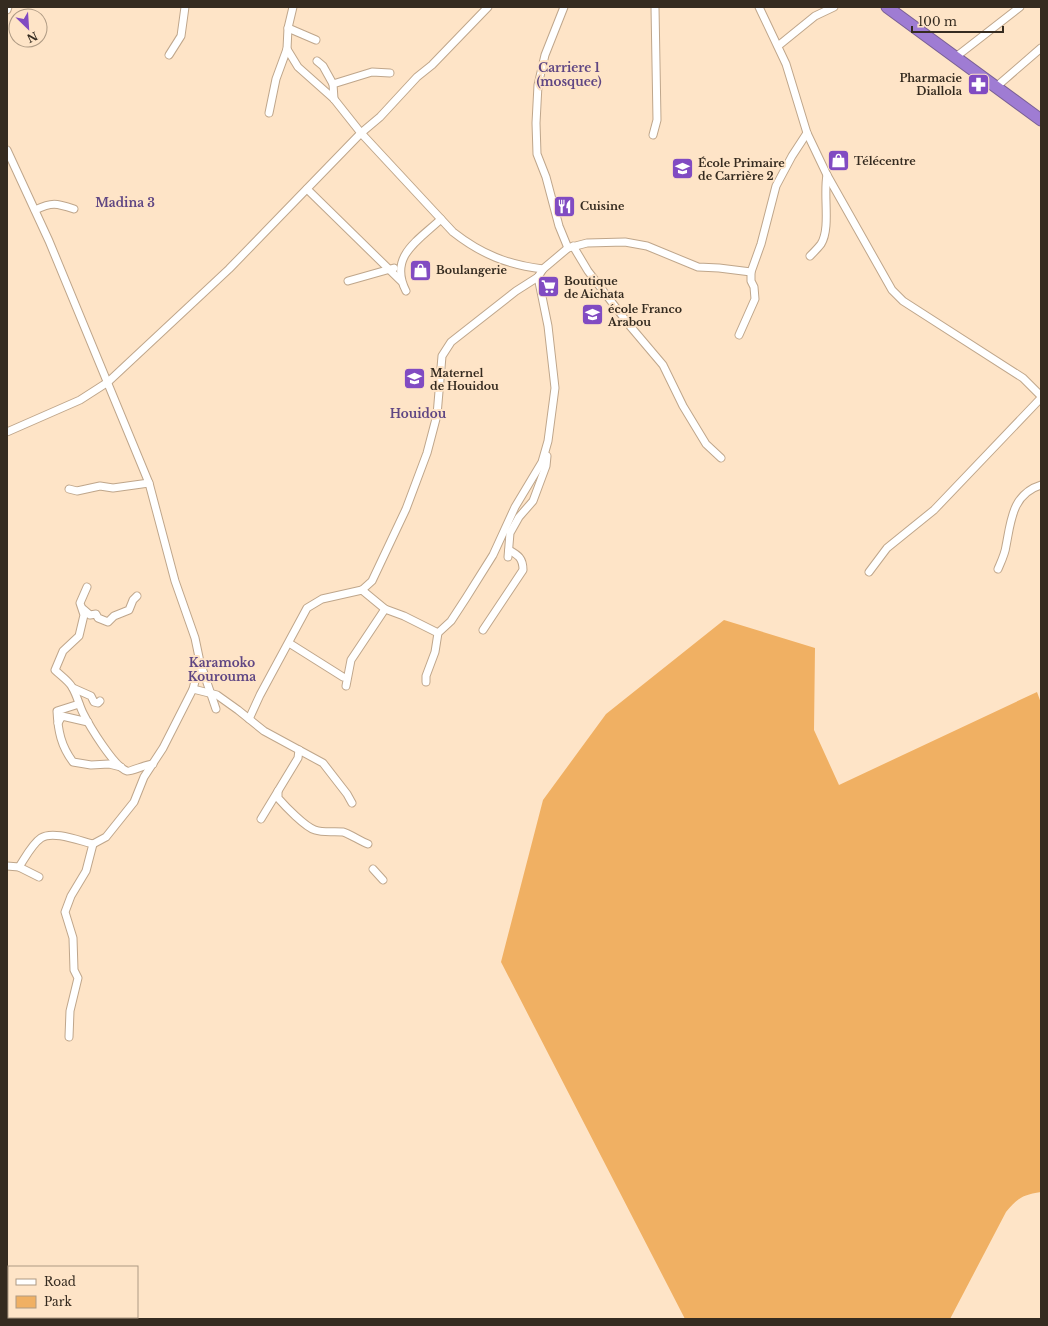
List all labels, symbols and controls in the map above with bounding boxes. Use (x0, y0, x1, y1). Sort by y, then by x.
north arrow (8, 8, 48, 48)
scale bar (912, 8, 1003, 34)
text: 100 m (918, 14, 957, 29)
text: N (24, 29, 40, 46)
district label: Carriere 1 (mosquee) (536, 60, 602, 89)
place label: Pharmacie Diallola (899, 71, 963, 98)
pharmacy icon: Pharmacie Diallola (965, 71, 991, 97)
shop icon: Télécentre (825, 148, 851, 174)
place label: Télécentre (854, 154, 916, 168)
school or university icon: École Primaire de Carrière 2 (669, 156, 695, 182)
place label: École Primaire de Carrière 2 (698, 156, 785, 183)
restaurant icon: Cuisine (552, 193, 578, 219)
district label: Madina 3 (95, 195, 155, 210)
place label: Cuisine (580, 199, 625, 213)
shop icon: Boulangerie (407, 257, 433, 283)
place label: Boulangerie (436, 263, 508, 277)
supermarket icon: Boutique de Aichata (535, 274, 561, 300)
place label: Boutique de Aichata (564, 274, 625, 301)
school or university icon: école Franco Arabou (579, 302, 605, 328)
place label: école Franco Arabou (607, 302, 682, 329)
school or university icon: Maternel de Houidou (401, 366, 427, 392)
place label: Maternel de Houidou (430, 366, 499, 393)
district label: Houidou (390, 406, 447, 421)
district label: Karamoko Kourouma (188, 655, 256, 684)
legend (8, 1266, 138, 1318)
text: Road (44, 1274, 76, 1289)
text: Park (44, 1294, 72, 1309)

